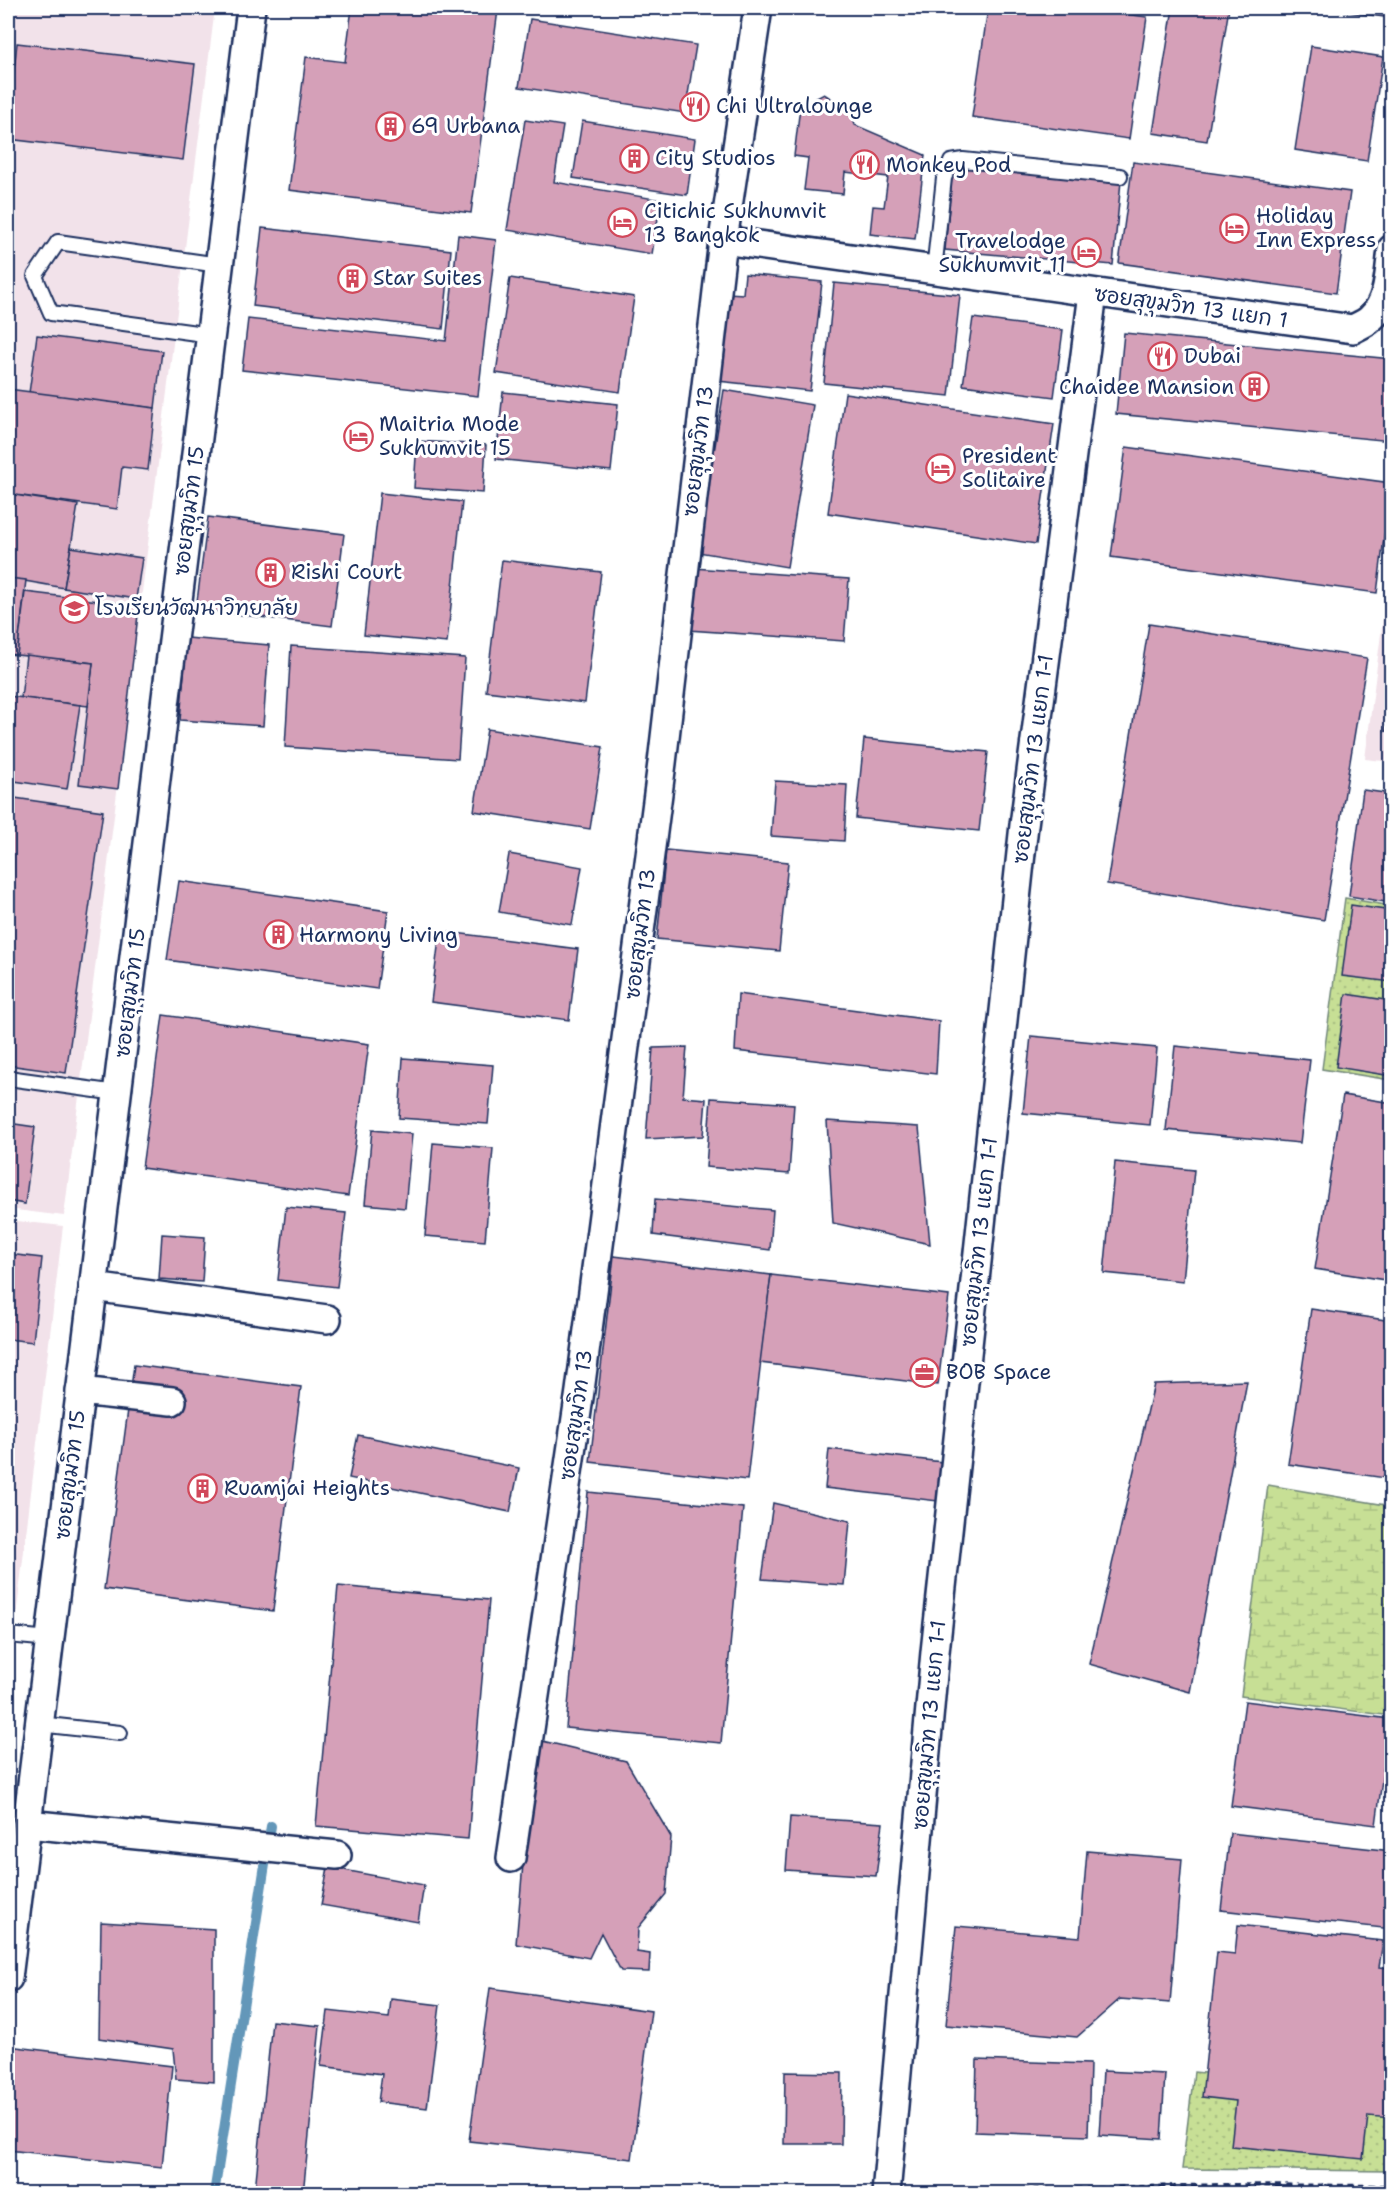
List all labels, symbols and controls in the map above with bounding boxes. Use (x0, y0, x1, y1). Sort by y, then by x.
restaurant icon: Chi Ultralounge (679, 90, 711, 122)
place label: Chi Ultralounge (716, 92, 873, 120)
building icon: 69 Urbana (374, 110, 406, 142)
place label: 69 Urbana (411, 112, 520, 140)
building icon: City Studios (618, 142, 650, 174)
place label: City Studios (655, 144, 776, 172)
restaurant icon: Monkey Pod (849, 149, 881, 181)
place label: Monkey Pod (886, 151, 1011, 179)
place label: Citichic Sukhumvit 13 Bangkok (644, 197, 827, 249)
place label: Holiday Inn Express (1256, 202, 1376, 254)
hotel icon: Citichic Sukhumvit 13 Bangkok (607, 207, 639, 239)
hotel icon: Holiday Inn Express (1219, 212, 1251, 244)
place label: Travelodge Sukhumvit 11 (939, 227, 1066, 279)
hotel icon: Travelodge Sukhumvit 11 (1071, 237, 1103, 269)
building icon: Star Suites (336, 262, 368, 294)
place label: Star Suites (373, 264, 482, 292)
street label: ซอยสุขุมวิท 13 แยก 1 (1092, 280, 1290, 336)
restaurant icon: Dubai (1147, 340, 1179, 372)
place label: Dubai (1184, 342, 1241, 370)
building icon: Chaidee Mansion (1239, 371, 1271, 403)
place label: Chaidee Mansion (1059, 373, 1234, 401)
street label: ซอยสุขุมวิท 13 (676, 384, 722, 518)
place label: Maitria Mode Sukhumvit 15 (379, 410, 520, 462)
hotel icon: Maitria Mode Sukhumvit 15 (342, 420, 374, 452)
place label: President Solitaire (962, 442, 1056, 494)
street label: ซอยสุขุมวิท 15 (167, 445, 213, 578)
hotel icon: President Solitaire (925, 452, 957, 484)
building icon: Rishi Court (254, 556, 286, 588)
place label: Rishi Court (291, 558, 403, 586)
school or university icon: โรงเรียนวัฒนาวิทยาลัย (58, 592, 90, 624)
place label: โรงเรียนวัฒนาวิทยาลัย (95, 594, 298, 622)
street label: ซอยสุขุมวิท 13 แยก 1-1 (1006, 653, 1062, 866)
street label: ซอยสุขุมวิท 13 (618, 867, 664, 1001)
building icon: Harmony Living (262, 919, 294, 951)
place label: Harmony Living (299, 921, 458, 949)
street label: ซอยสุขุมวิท 15 (108, 927, 154, 1060)
street label: ซอยสุขุมวิท 13 แยก 1-1 (954, 1136, 1006, 1348)
street label: ซอยสุขุมวิท 13 (553, 1348, 601, 1482)
office icon: BOB Space (909, 1356, 941, 1388)
place label: BOB Space (946, 1358, 1051, 1386)
street label: ซอยสุขุมวิท 15 (48, 1409, 94, 1542)
building icon: Ruamjai Heights (187, 1472, 219, 1504)
place label: Ruamjai Heights (224, 1474, 390, 1502)
street label: ซอยสุขุมวิท 13 แยก 1-1 (906, 1619, 954, 1831)

